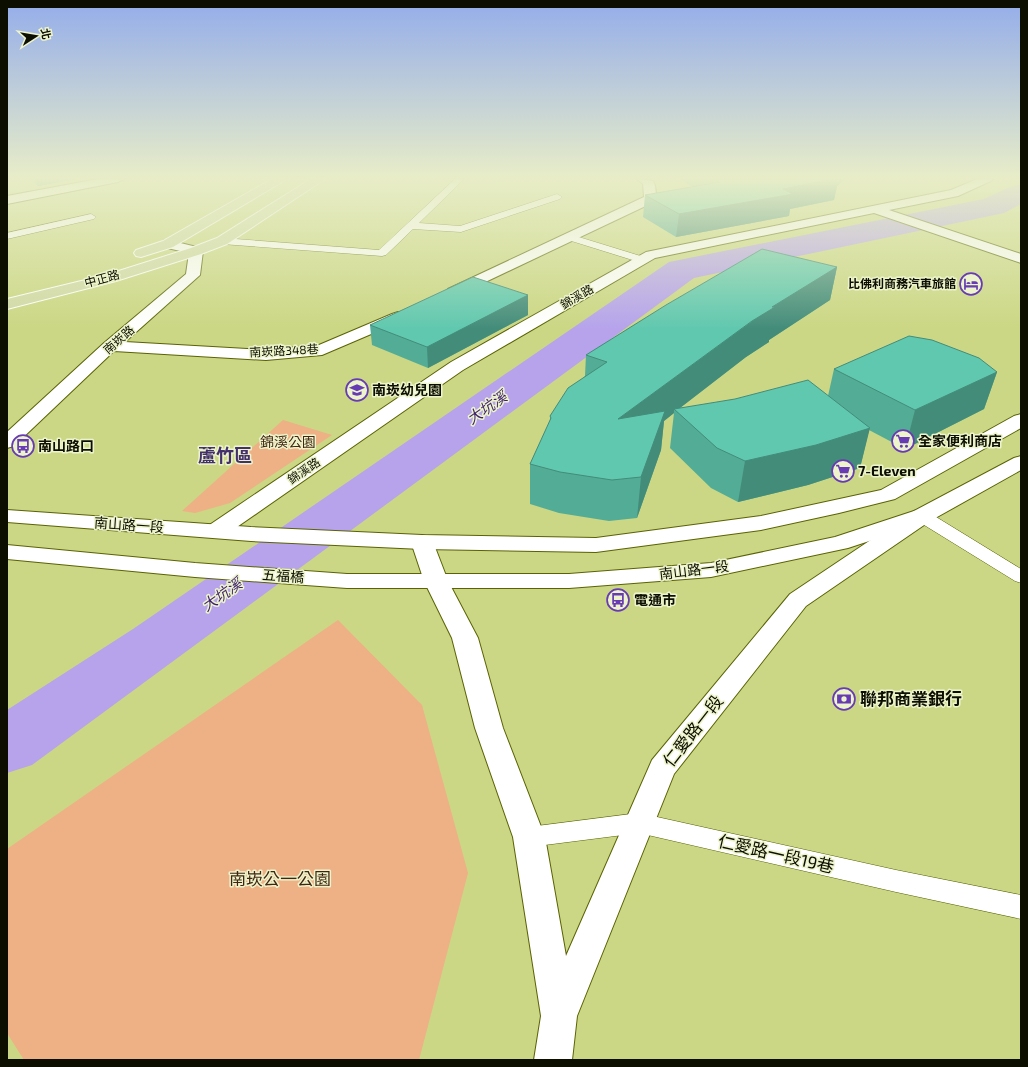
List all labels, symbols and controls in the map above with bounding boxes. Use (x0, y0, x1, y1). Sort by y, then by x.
north arrow (16, 16, 56, 56)
text: 北 (39, 27, 54, 41)
street label: 中正路 (83, 267, 121, 289)
hotel icon: 比佛利商務汽車旅館 (958, 271, 984, 297)
place label: 比佛利商務汽車旅館 (848, 276, 956, 290)
street label: 錦溪路 (557, 281, 596, 311)
street label: 南崁路 (100, 322, 137, 356)
street label: 南崁路348巷 (249, 341, 319, 359)
school or university icon: 南崁幼兒園 (344, 377, 370, 403)
place label: 南崁幼兒園 (372, 381, 442, 398)
water label: 大坑溪 (463, 386, 512, 427)
supermarket icon: 全家便利商店 (890, 428, 916, 454)
place label: 全家便利商店 (918, 432, 1002, 449)
bus stop icon: 南山路口 (10, 433, 36, 459)
park label: 錦溪公園 (260, 433, 316, 450)
place label: 南山路口 (38, 437, 94, 454)
district label: 蘆竹區 (198, 444, 252, 466)
street label: 錦溪路 (285, 454, 322, 486)
supermarket icon: 7-Eleven (830, 458, 856, 484)
place label: 7-Eleven (858, 462, 916, 479)
street label: 南山路一段 (94, 514, 165, 535)
street label: 南山路一段 (658, 557, 730, 582)
street label: 五福橋 (261, 566, 305, 585)
water label: 大坑溪 (198, 573, 247, 614)
bus stop icon: 電通市 (605, 587, 631, 613)
place label: 電通市 (634, 591, 676, 608)
bank icon: 聯邦商業銀行 (831, 686, 857, 712)
place label: 聯邦商業銀行 (860, 688, 962, 708)
street label: 仁愛路一段 (658, 691, 726, 770)
street label: 仁愛路一段19巷 (716, 830, 836, 876)
park label: 南崁公一公園 (229, 868, 331, 888)

